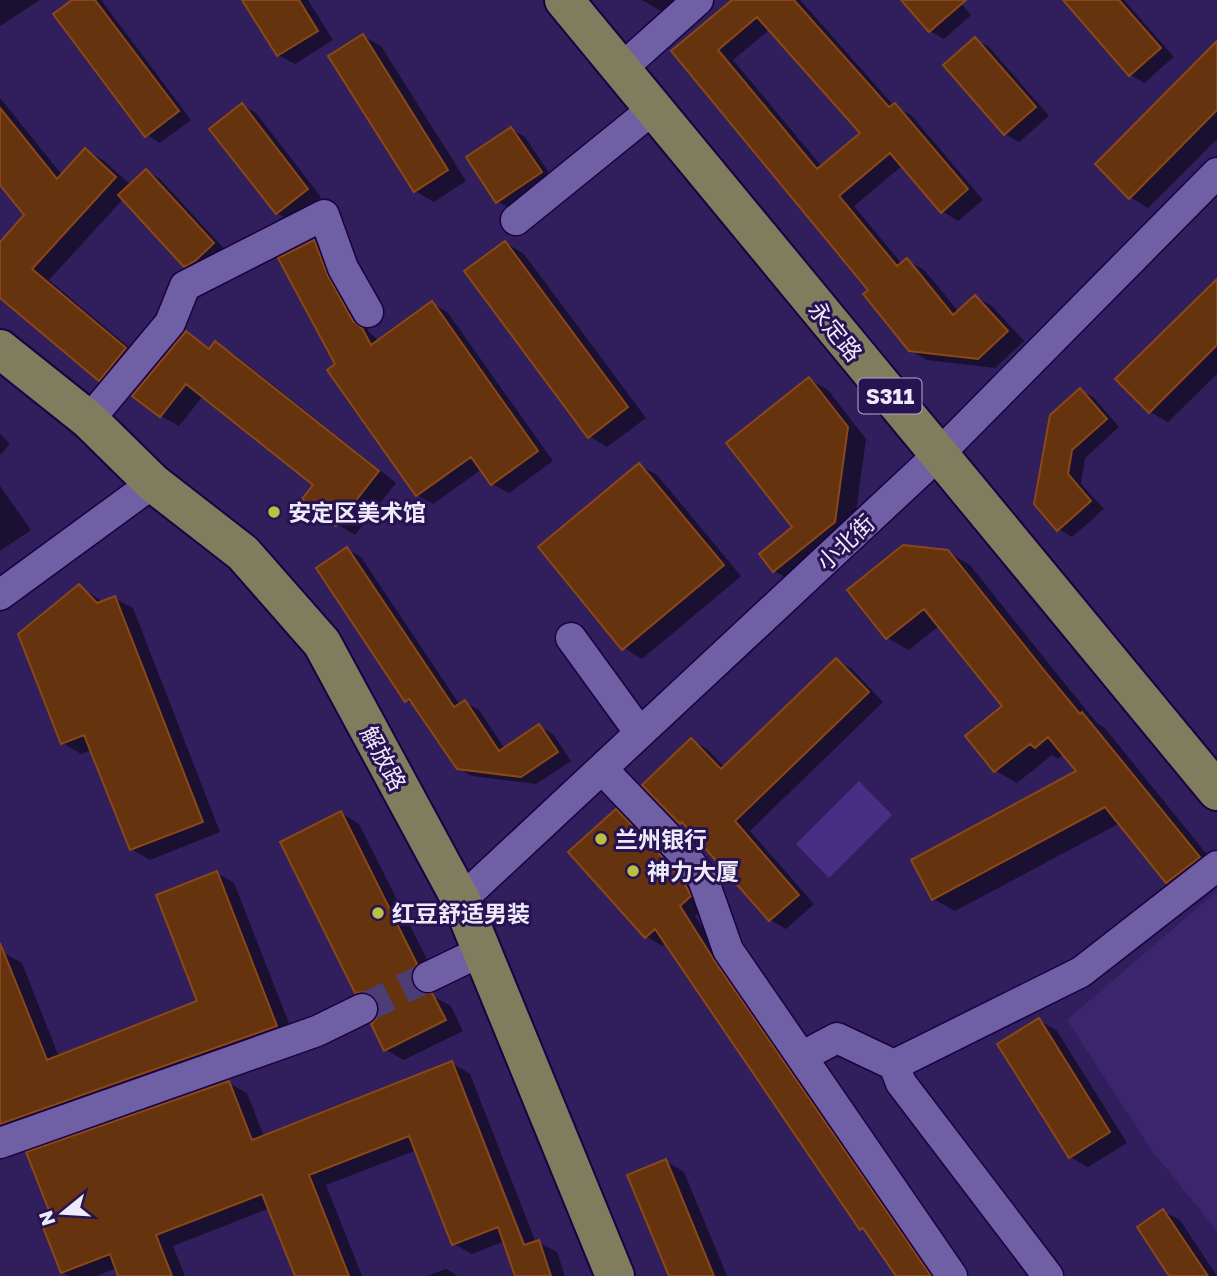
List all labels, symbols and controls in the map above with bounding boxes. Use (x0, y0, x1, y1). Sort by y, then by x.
street label: 永定路 (803, 295, 869, 367)
road number: S311 (858, 378, 922, 414)
place label: 安定区美术馆 (288, 498, 426, 526)
marker: 安定区美术馆 (266, 504, 282, 520)
street label: 小北街 (810, 508, 880, 576)
street label: 解放路 (355, 721, 413, 795)
place label: 兰州银行 (615, 825, 707, 853)
marker: 兰州银行 (593, 831, 609, 847)
place label: 神力大厦 (647, 857, 739, 885)
marker: 神力大厦 (625, 863, 641, 879)
place label: 红豆舒适男装 (392, 899, 530, 927)
marker: 红豆舒适男装 (370, 905, 386, 921)
north arrow (28, 1178, 98, 1248)
text: N (33, 1208, 60, 1229)

